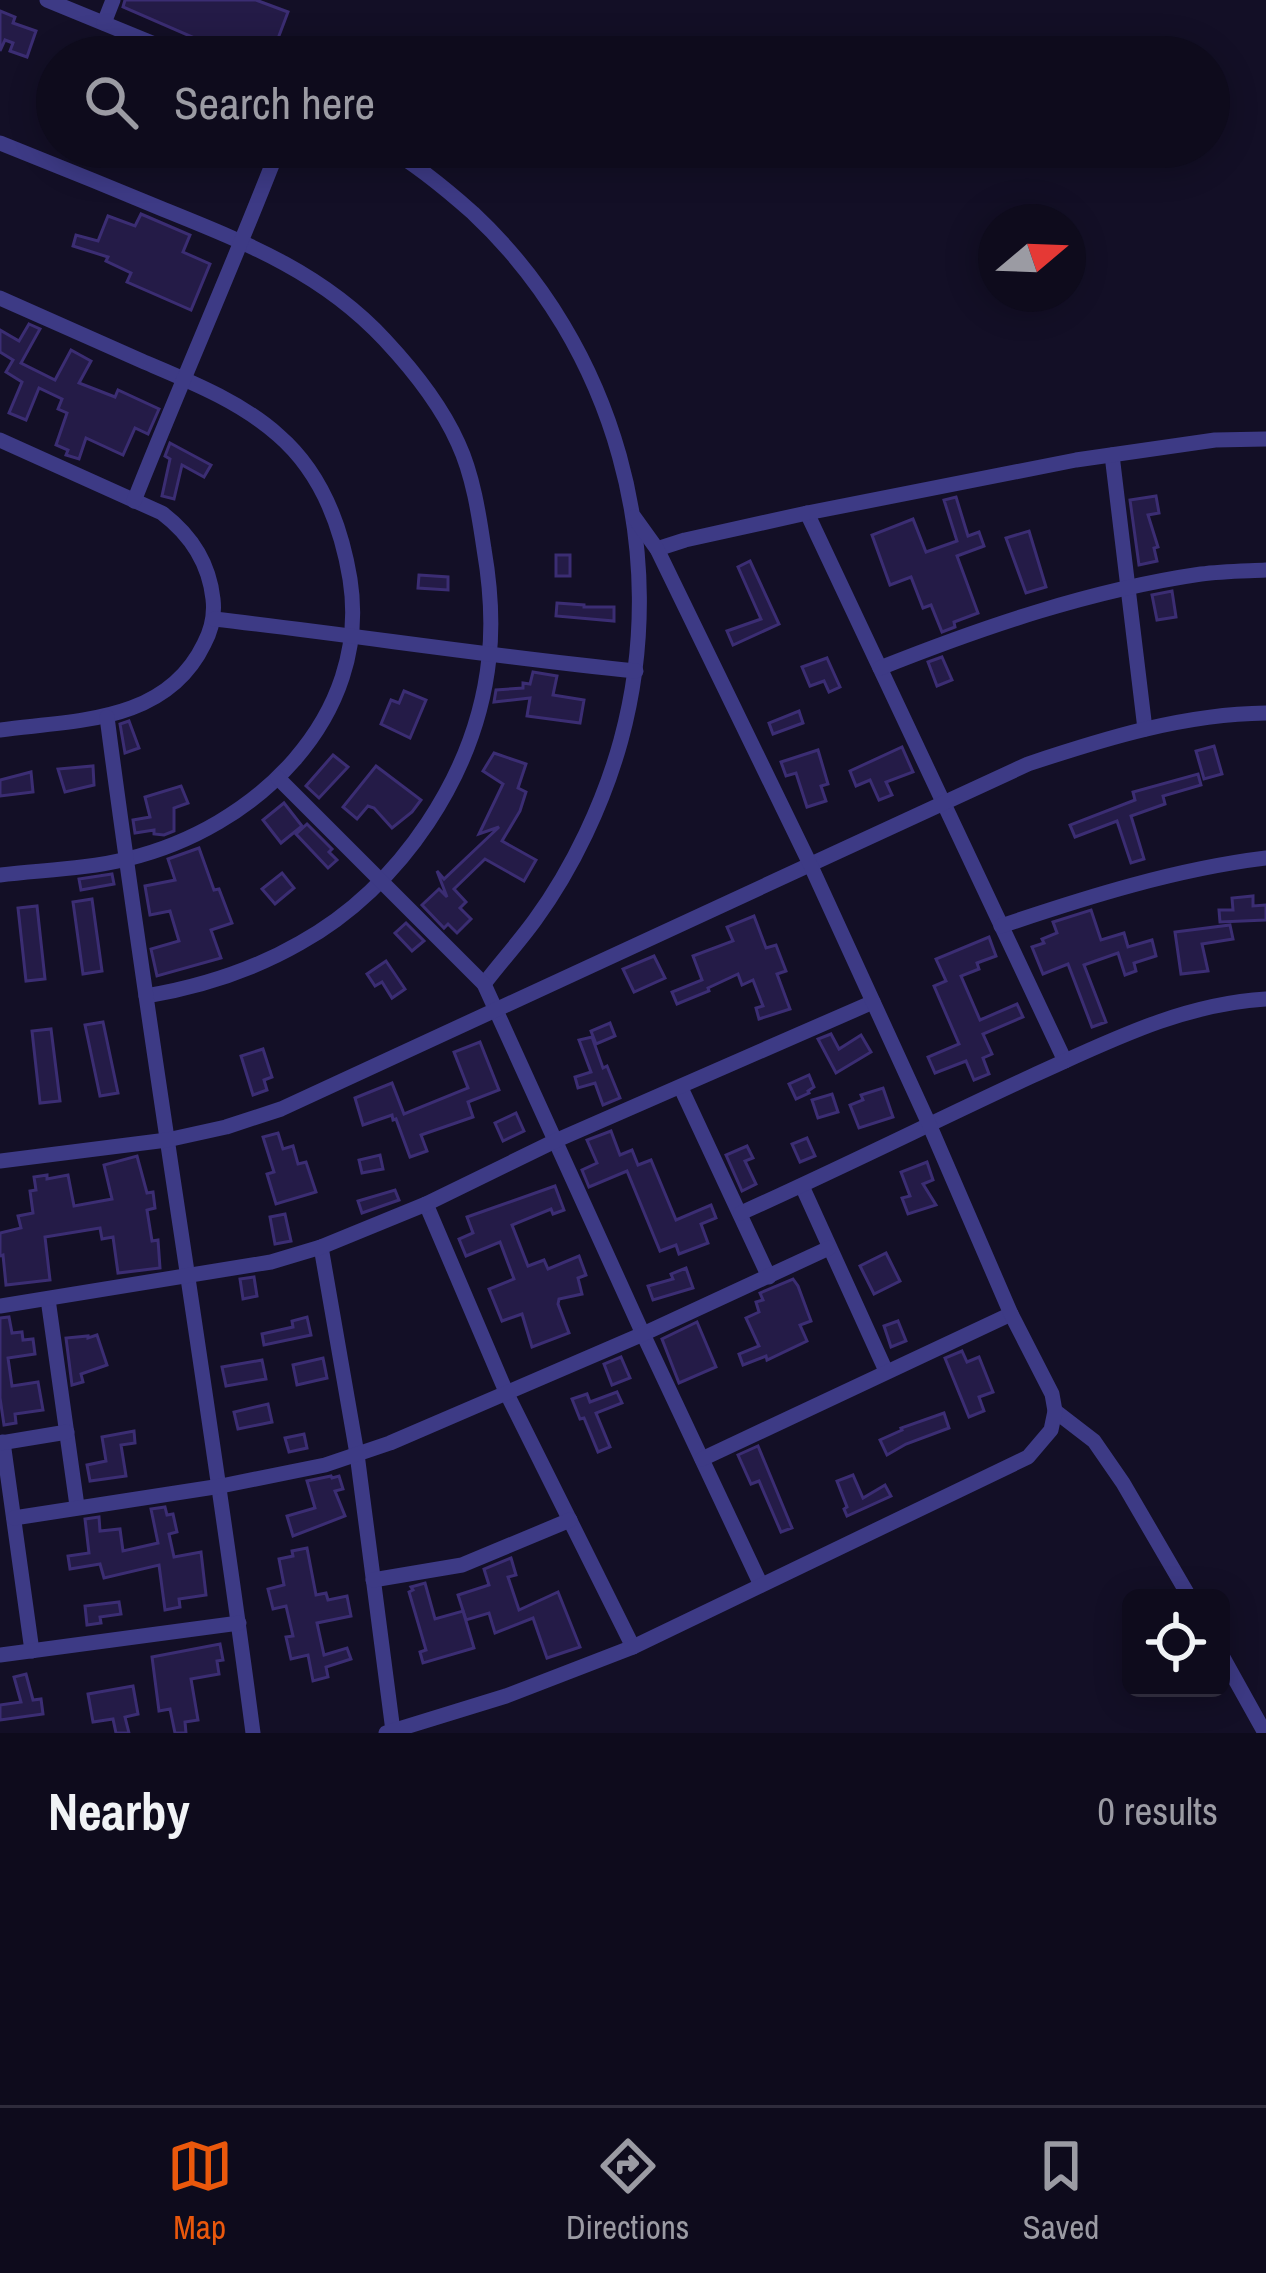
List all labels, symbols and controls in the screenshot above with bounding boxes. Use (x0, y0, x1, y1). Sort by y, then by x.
search box (36, 36, 1230, 168)
icon: search (78, 69, 144, 135)
text: Search here (174, 72, 375, 133)
north arrow (978, 204, 1086, 312)
map controls (1122, 1589, 1230, 1697)
button: locate (1122, 1589, 1230, 1697)
text: Nearby (48, 1777, 190, 1846)
text: 0 results (1097, 1785, 1218, 1837)
tab: Map (167, 2133, 233, 2249)
tab: Directions (566, 2133, 689, 2249)
tab: Saved (1023, 2133, 1099, 2249)

